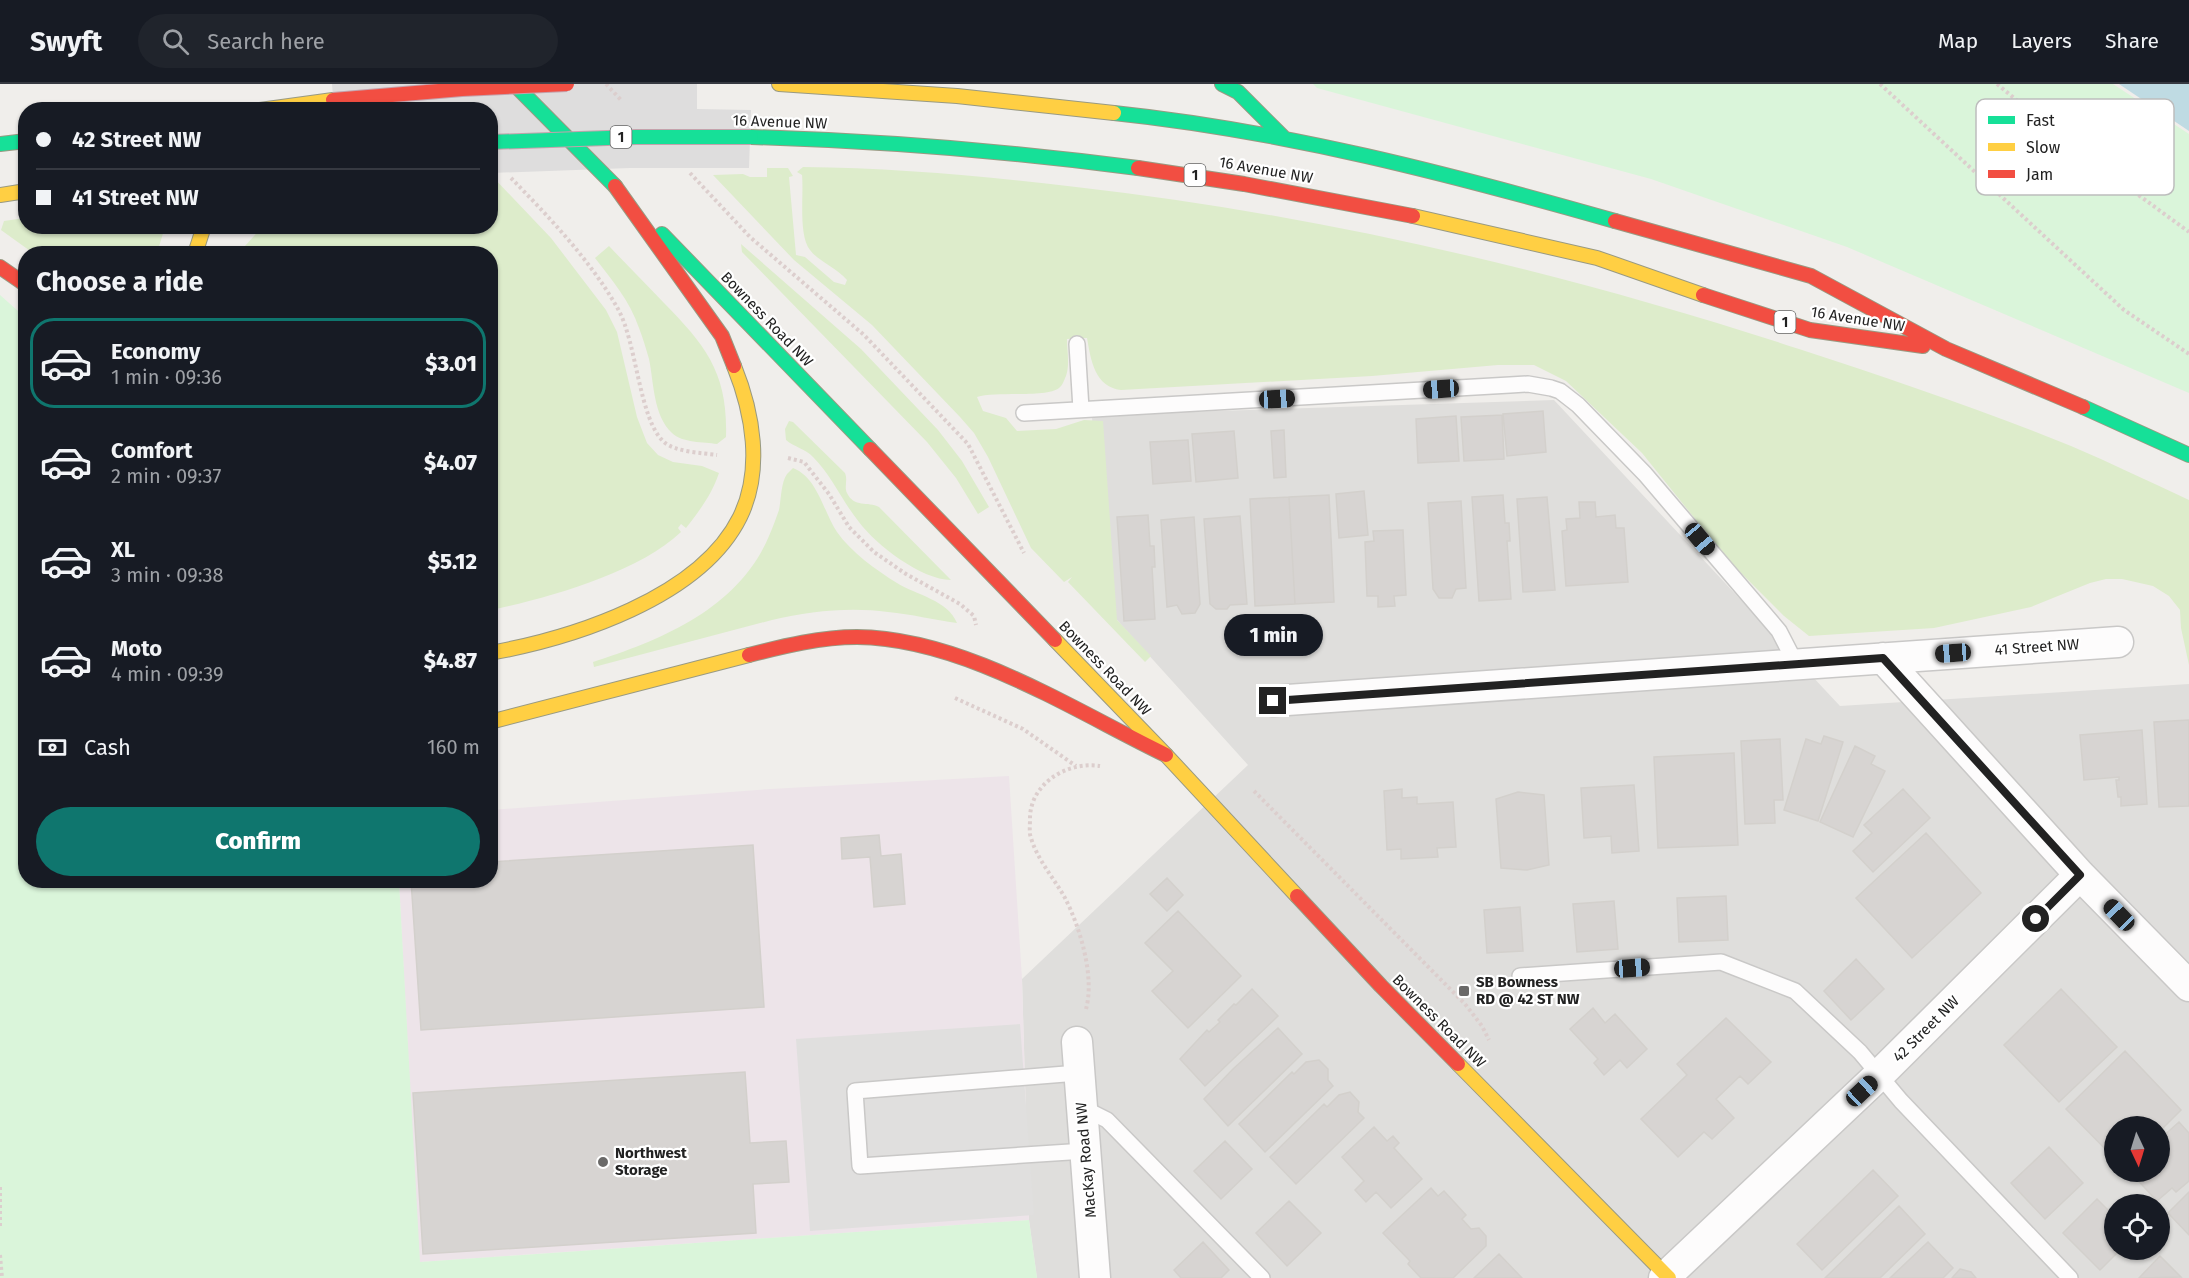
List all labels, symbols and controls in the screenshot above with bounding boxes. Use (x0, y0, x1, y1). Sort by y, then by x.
search box (138, 14, 558, 68)
text: Swyft (30, 25, 102, 58)
icon: search (159, 25, 192, 58)
text: Search here (207, 28, 325, 55)
text: Map (1938, 28, 1978, 54)
text: Layers (2011, 28, 2072, 54)
text: Share (2105, 28, 2159, 54)
legend (1976, 99, 2174, 195)
street label: 16 Avenue NW (732, 111, 828, 133)
text: Fast (2026, 111, 2055, 130)
text: 42 Street NW (72, 126, 201, 153)
road number: 1 (610, 126, 632, 148)
text: Slow (2026, 138, 2061, 157)
street label: 16 Avenue NW (1218, 153, 1315, 187)
road number: 1 (1184, 164, 1206, 186)
text: Jam (2026, 165, 2053, 184)
text: 41 Street NW (72, 184, 199, 211)
text: Choose a ride (36, 266, 203, 298)
street label: Bowness Road NW (717, 268, 817, 371)
street label: 16 Avenue NW (1810, 303, 1907, 335)
road number: 1 (1774, 311, 1796, 333)
icon: car (39, 336, 93, 390)
text: Economy (111, 338, 200, 365)
text: $3.01 (425, 350, 477, 377)
text: 1 min · 09:36 (111, 365, 222, 389)
car (1422, 379, 1460, 399)
car (1259, 389, 1295, 409)
icon: car (39, 435, 93, 489)
text: Comfort (111, 437, 192, 464)
text: $4.07 (424, 449, 477, 476)
text: 2 min · 09:37 (111, 464, 221, 488)
car (1682, 519, 1718, 559)
icon: car (39, 534, 93, 588)
text: XL (111, 536, 135, 563)
text: $5.12 (428, 548, 477, 575)
text: 3 min · 09:38 (111, 563, 224, 587)
callout: 1 min (1224, 614, 1322, 656)
street label: Bowness Road NW (1055, 617, 1155, 720)
text: 1 min (1250, 623, 1297, 647)
icon: car (39, 633, 93, 687)
text: Moto (111, 635, 162, 662)
street label: 41 Street NW (1994, 635, 2081, 659)
car (1934, 643, 1972, 663)
text: $4.87 (424, 647, 477, 674)
text: 4 min · 09:39 (111, 662, 224, 686)
route end (1259, 687, 1286, 714)
icon: cash (36, 731, 69, 764)
text: Cash (84, 734, 131, 761)
text: 160 m (427, 735, 480, 759)
button: Confirm (36, 807, 480, 876)
car (2100, 896, 2138, 934)
route start (2022, 905, 2049, 932)
car (1613, 958, 1651, 978)
street label: Bowness Road NW (1389, 971, 1490, 1072)
place label: SB Bowness RD @ 42 ST NW (1476, 973, 1580, 1008)
marker: SB Bowness RD @ 42 ST NW (1457, 984, 1471, 998)
street label: 42 Street NW (1889, 992, 1963, 1066)
car (1843, 1072, 1881, 1110)
street label: MacKay Road NW (1072, 1101, 1100, 1219)
north arrow (2104, 1116, 2170, 1182)
map controls (2104, 1116, 2170, 1260)
place label: Northwest Storage (615, 1144, 687, 1179)
marker: Northwest Storage (596, 1155, 610, 1169)
button: locate (2104, 1194, 2170, 1260)

